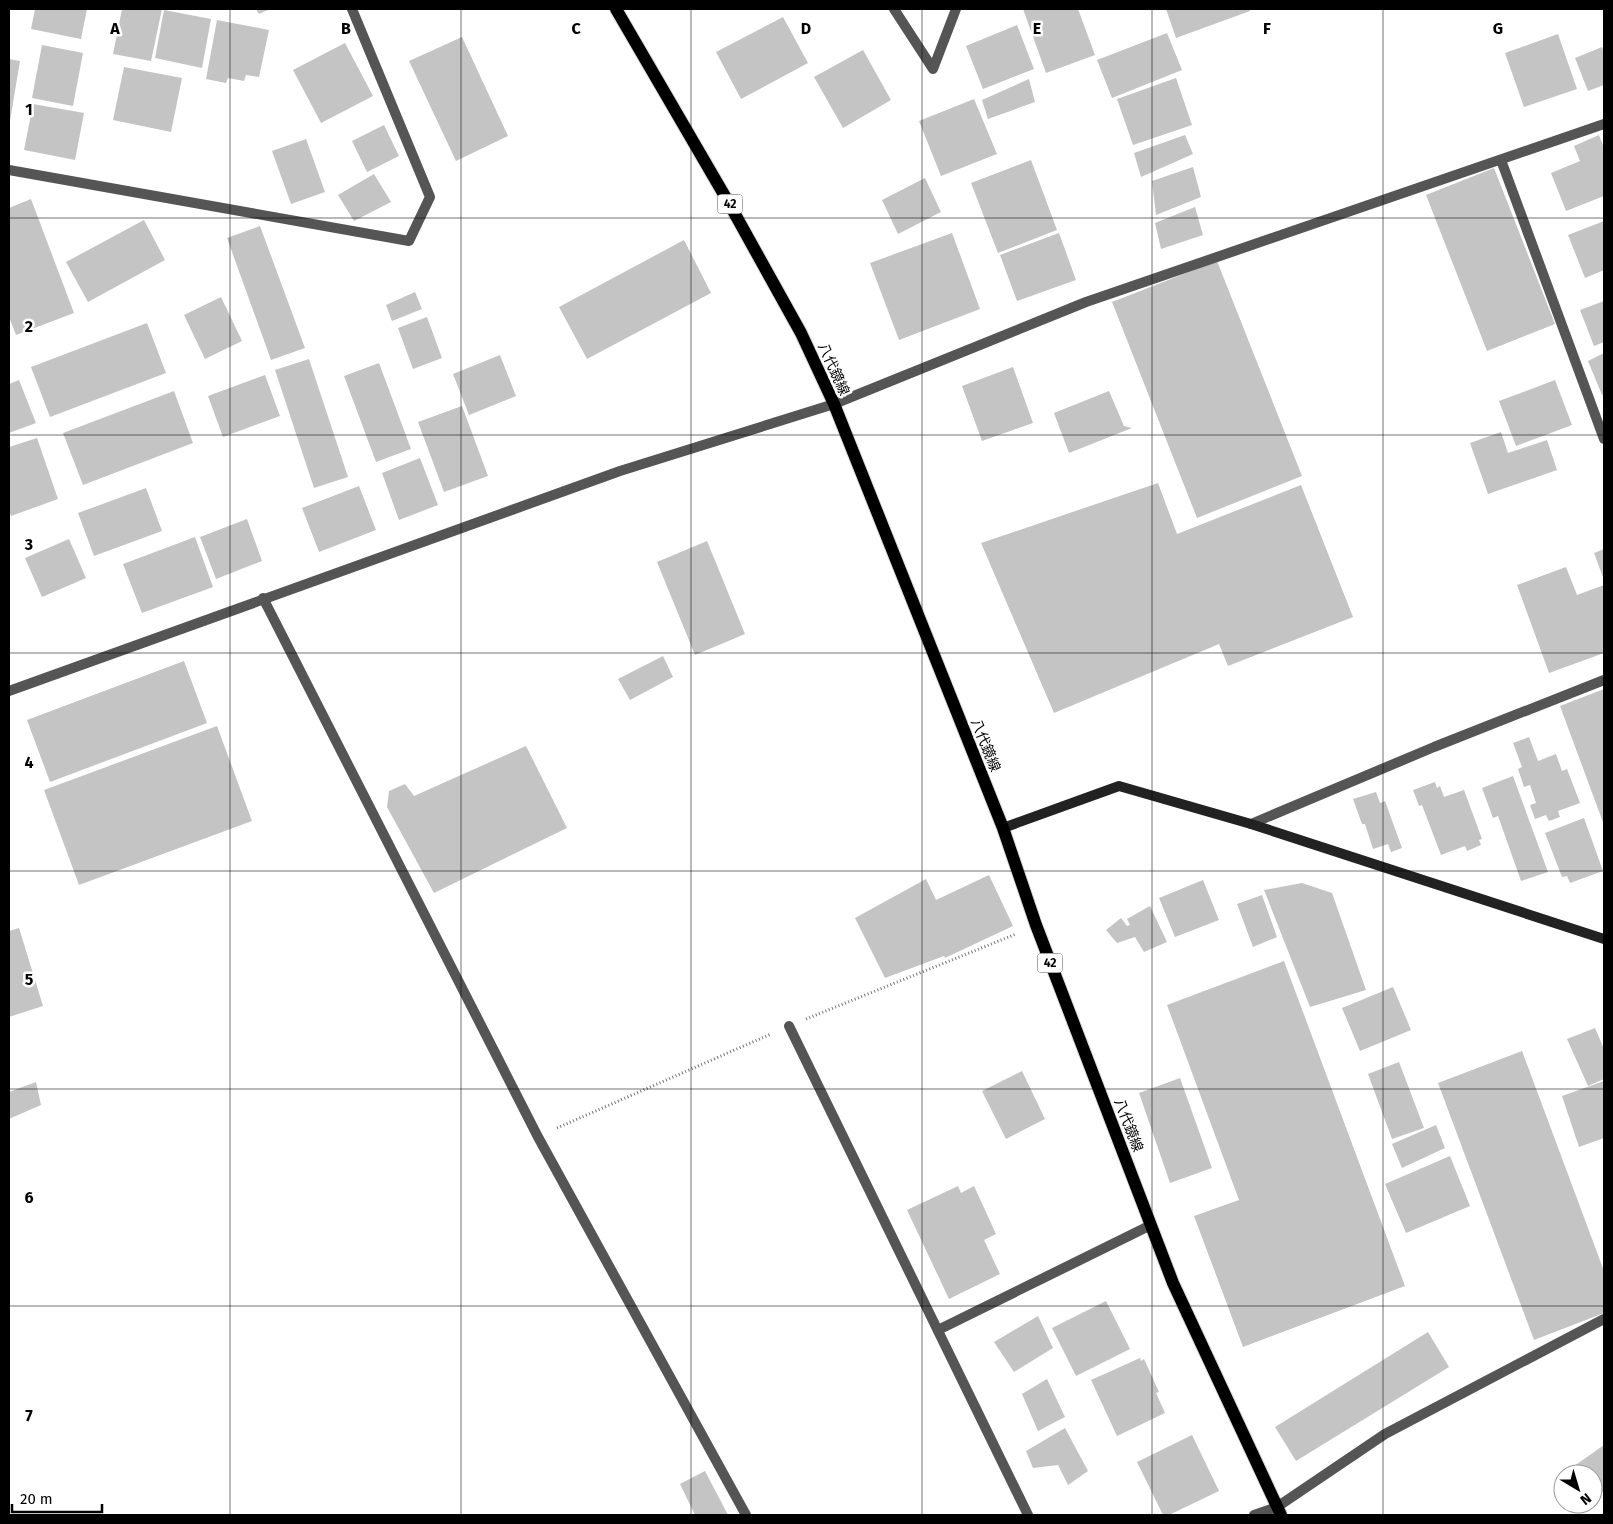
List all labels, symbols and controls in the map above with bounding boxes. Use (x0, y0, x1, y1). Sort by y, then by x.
text: A (109, 19, 120, 38)
text: B (341, 19, 351, 38)
text: C (571, 19, 581, 38)
text: D (801, 19, 811, 38)
text: E (1033, 19, 1041, 38)
text: F (1263, 19, 1271, 38)
text: G (1493, 19, 1503, 38)
text: 1 (25, 100, 33, 119)
road number: 42 (718, 194, 742, 213)
text: 2 (25, 317, 33, 336)
street label: 八代鏡線 (814, 340, 853, 398)
text: 3 (24, 535, 33, 554)
street label: 八代鏡線 (967, 716, 1004, 774)
text: 4 (24, 753, 34, 772)
road number: 42 (1038, 954, 1062, 972)
text: 5 (25, 970, 34, 989)
street label: 八代鏡線 (1111, 1096, 1147, 1154)
text: 6 (24, 1188, 34, 1207)
text: 7 (25, 1406, 33, 1425)
north arrow (1553, 1464, 1603, 1514)
scale bar (12, 1482, 102, 1514)
text: N (1577, 1489, 1595, 1508)
text: 20 m (20, 1490, 53, 1508)

